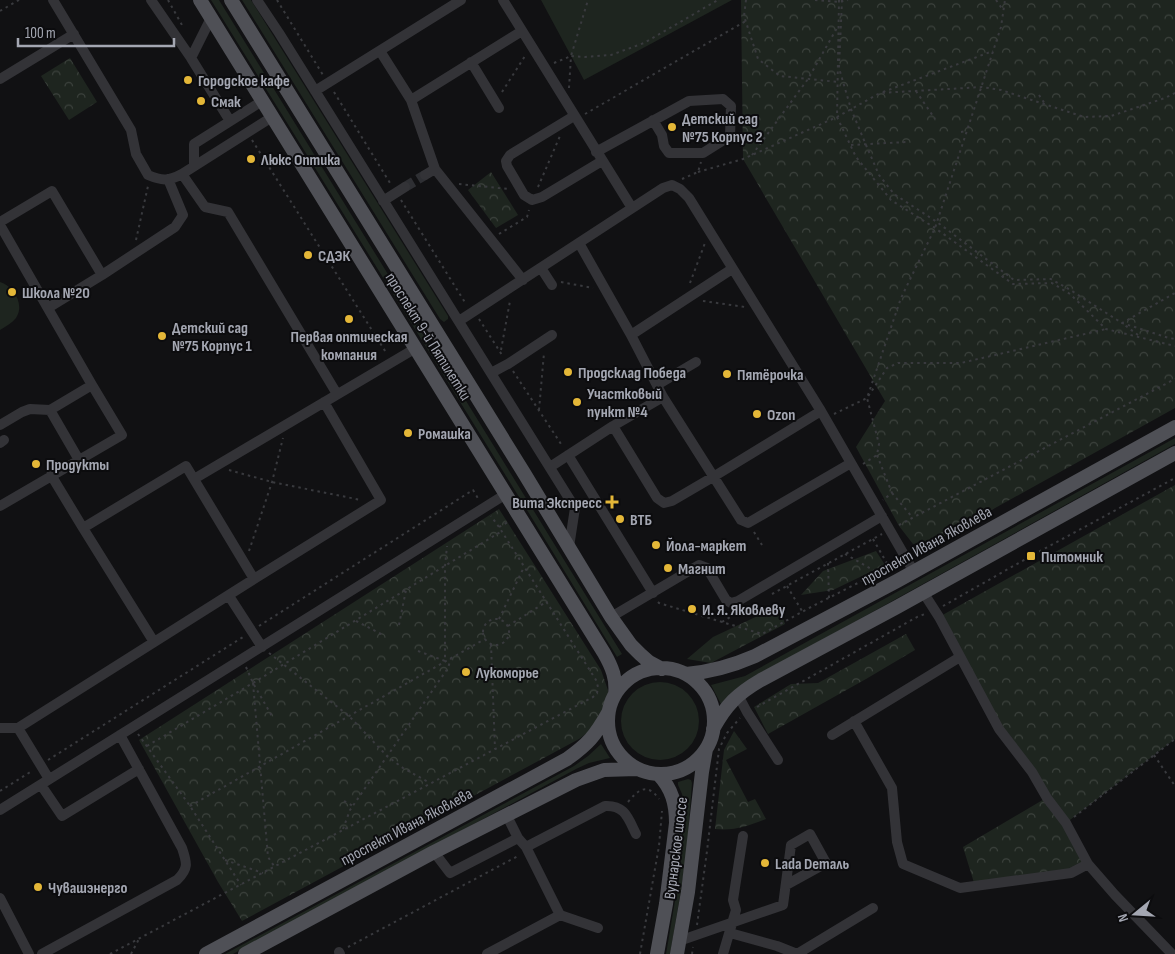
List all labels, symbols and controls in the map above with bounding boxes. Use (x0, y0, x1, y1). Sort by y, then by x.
scale bar (18, 15, 174, 47)
text: 100 m (25, 24, 56, 43)
place label: Городское кафе (198, 72, 290, 91)
marker: Городское кафе (182, 74, 194, 86)
place label: Смак (211, 93, 241, 112)
marker: Смак (195, 95, 207, 107)
place label: Детский сад №75 Корпус 2 (682, 110, 763, 147)
marker: Детский сад №75 Корпус 2 (666, 121, 678, 133)
place label: Люкс Оптика (260, 151, 340, 170)
marker: Люкс Оптика (245, 153, 257, 165)
place label: СДЭК (318, 247, 350, 266)
marker: СДЭК (302, 249, 314, 261)
street label: проспект 9-й Пятилетки (381, 269, 475, 404)
place label: Школа №20 (22, 284, 90, 303)
marker: Школа №20 (6, 286, 18, 298)
marker: Первая оптическая компания (343, 313, 355, 325)
place label: Детский сад №75 Корпус 1 (172, 319, 253, 356)
place label: Первая оптическая компания (291, 328, 407, 365)
marker: Детский сад №75 Корпус 1 (156, 330, 168, 342)
place label: Продсклад Победа (578, 364, 686, 383)
marker: Продсклад Победа (562, 366, 574, 378)
place label: Пятёрочка (737, 366, 804, 385)
marker: Пятёрочка (721, 368, 733, 380)
place label: Участковый пункт №4 (587, 385, 662, 422)
marker: Участковый пункт №4 (571, 396, 583, 408)
place label: Ozon (767, 406, 795, 425)
marker: Ozon (751, 408, 763, 420)
place label: Ромашка (418, 425, 471, 444)
marker: Ромашка (402, 427, 414, 439)
place label: Продукты (46, 456, 109, 475)
marker: Продукты (30, 458, 42, 470)
place label: Вита Экспресс (512, 494, 602, 513)
marker: Вита Экспресс (606, 496, 618, 508)
street label: проспект Ивана Яковлева (858, 503, 995, 590)
place label: ВТБ (630, 511, 652, 530)
marker: ВТБ (614, 513, 626, 525)
place label: Йола-маркет (666, 537, 746, 556)
marker: Йола-маркет (650, 539, 662, 551)
place label: Питомник (1041, 548, 1103, 567)
marker: Питомник (1025, 550, 1037, 562)
place label: Магнит (678, 560, 726, 579)
marker: Магнит (662, 562, 674, 574)
place label: И. Я. Яковлеву (702, 601, 786, 620)
marker: И. Я. Яковлеву (686, 603, 698, 615)
place label: Лукоморье (475, 664, 539, 683)
marker: Лукоморье (460, 666, 472, 678)
street label: проспект Ивана Яковлева (338, 785, 476, 870)
street label: Вурнарское шоссе (661, 796, 692, 900)
place label: Lada Dеталь (775, 855, 849, 874)
marker: Lada Dеталь (759, 857, 771, 869)
place label: Чувашэнерго (48, 879, 128, 898)
marker: Чувашэнерго (32, 881, 44, 893)
north arrow (1110, 889, 1160, 939)
text: N (1114, 912, 1132, 924)

